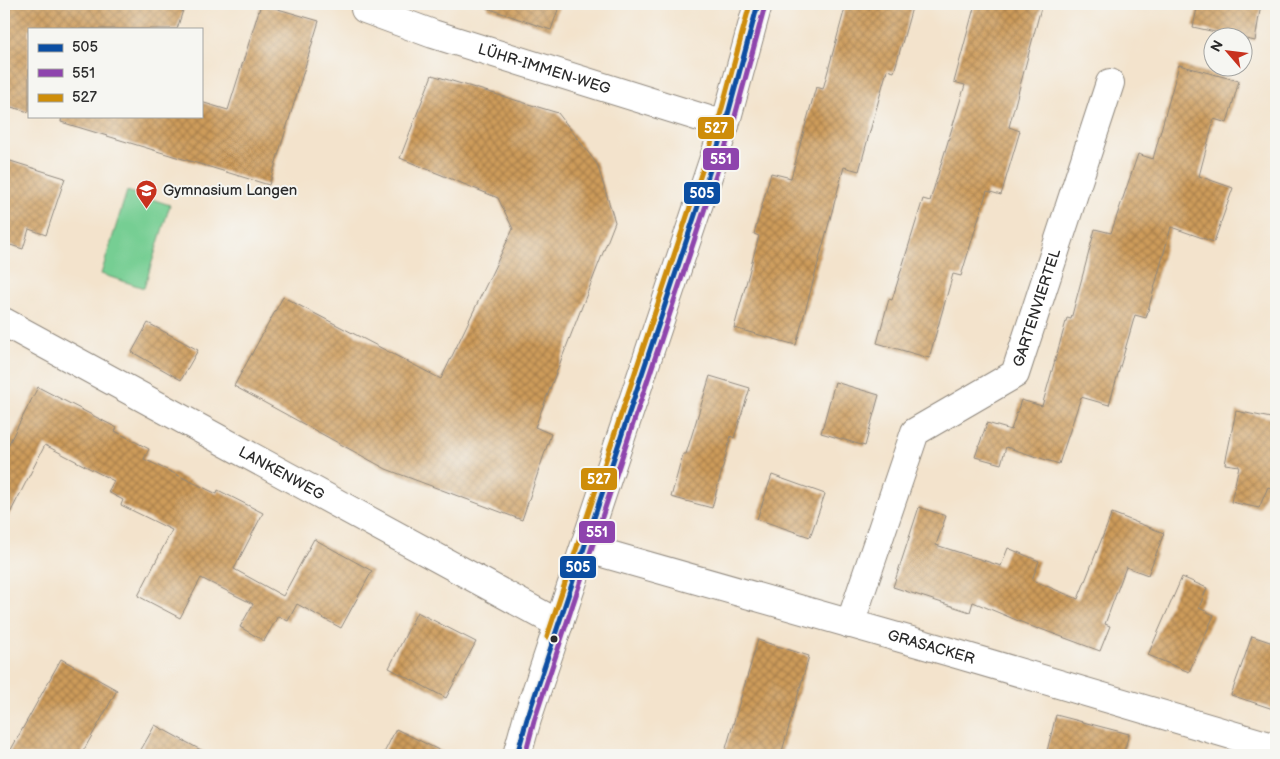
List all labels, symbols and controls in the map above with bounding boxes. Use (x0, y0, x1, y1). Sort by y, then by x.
legend (28, 28, 202, 118)
north arrow (1202, 28, 1252, 78)
text: N (1207, 37, 1227, 55)
text: 505 (72, 38, 98, 57)
street label: LÜHR-IMMEN-WEG (476, 40, 613, 99)
text: 551 (72, 64, 95, 83)
text: 527 (72, 88, 97, 107)
line badge: 527 (697, 116, 735, 140)
text: 527 (704, 120, 728, 137)
line badge: 551 (702, 147, 740, 171)
text: 551 (710, 151, 732, 168)
school or university icon: Gymnasium Langen (135, 178, 159, 209)
place label: Gymnasium Langen (163, 181, 297, 200)
line badge: 505 (683, 181, 721, 205)
text: 505 (690, 185, 714, 202)
street label: GARTENVIERTEL (1009, 246, 1065, 369)
street label: LANKENWEG (235, 442, 327, 504)
line badge: 527 (580, 467, 618, 491)
text: 527 (587, 471, 611, 488)
line badge: 551 (578, 520, 616, 544)
text: 551 (586, 524, 608, 541)
line badge: 505 (559, 555, 597, 579)
text: 505 (566, 559, 590, 576)
street label: GRASACKER (885, 626, 977, 669)
unlabelled marker (549, 634, 559, 644)

